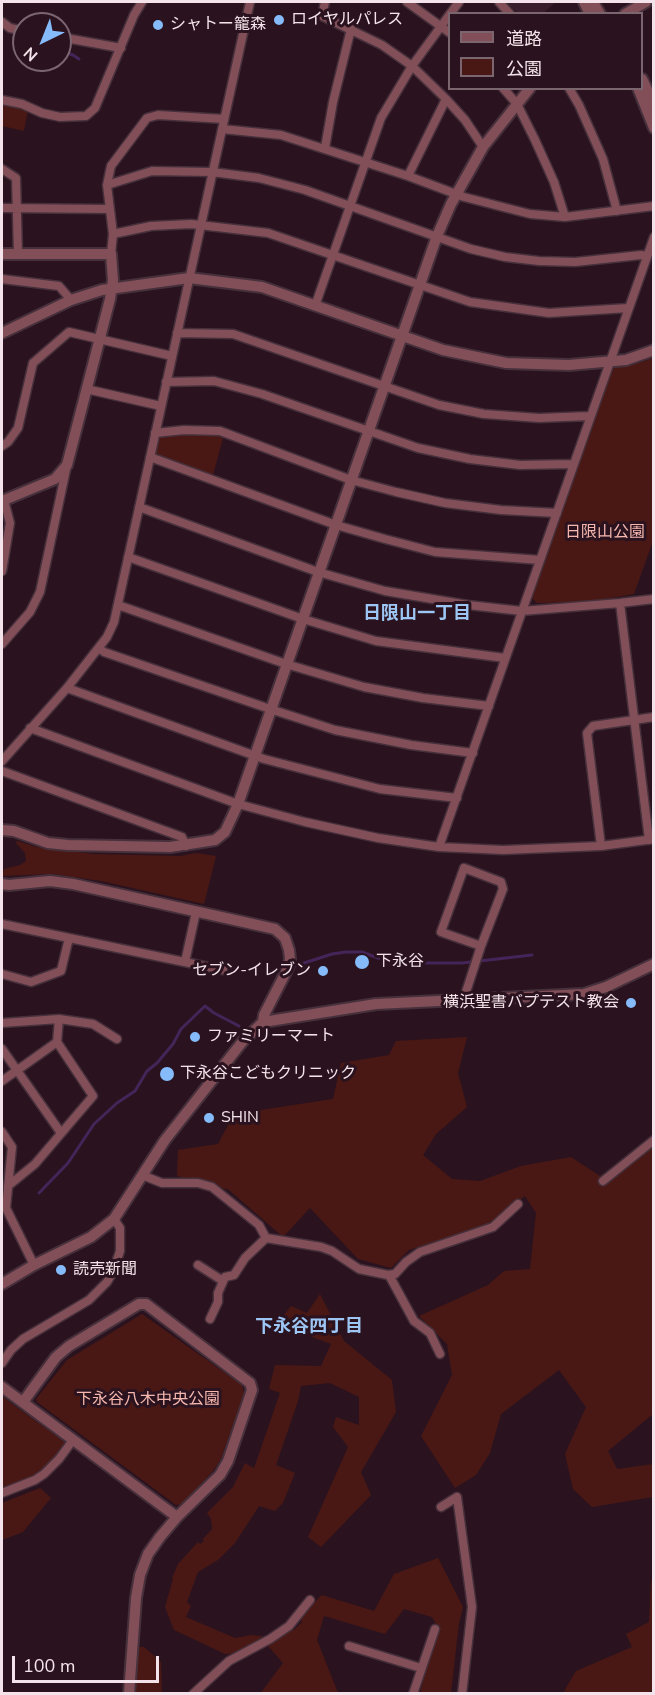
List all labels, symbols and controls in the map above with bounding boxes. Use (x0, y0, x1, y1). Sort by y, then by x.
place label: ロイヤルパレス (291, 10, 403, 30)
north arrow (12, 12, 72, 72)
legend (448, 12, 643, 90)
marker: ロイヤルパレス (272, 13, 286, 27)
place label: シャトー籠森 (170, 15, 266, 35)
marker: シャトー籠森 (151, 18, 165, 32)
text: 道路 (506, 27, 542, 51)
text: N (19, 42, 43, 66)
text: 公園 (506, 57, 542, 81)
park label: 日限山公園 (565, 523, 645, 543)
district label: 日限山一丁目 (363, 604, 471, 626)
place label: 下永谷 (376, 952, 424, 972)
marker: 下永谷 (353, 953, 371, 971)
place label: セブン-イレブン (192, 961, 311, 981)
marker: セブン-イレブン (316, 964, 330, 978)
place label: 横浜聖書バプテスト教会 (443, 993, 619, 1013)
marker: 横浜聖書バプテスト教会 (624, 996, 638, 1010)
place label: ファミリーマート (207, 1027, 335, 1047)
marker: ファミリーマート (188, 1030, 202, 1044)
place label: 下永谷こどもクリニック (180, 1064, 356, 1084)
marker: 下永谷こどもクリニック (158, 1065, 176, 1083)
place label: SHIN (221, 1108, 259, 1128)
marker: SHIN (202, 1111, 216, 1125)
place label: 読売新聞 (73, 1260, 137, 1280)
marker: 読売新聞 (54, 1263, 68, 1277)
district label: 下永谷四丁目 (255, 1317, 363, 1339)
park label: 下永谷八木中央公園 (76, 1390, 220, 1410)
scale bar (15, 1644, 162, 1682)
text: 100 m (23, 1654, 75, 1678)

